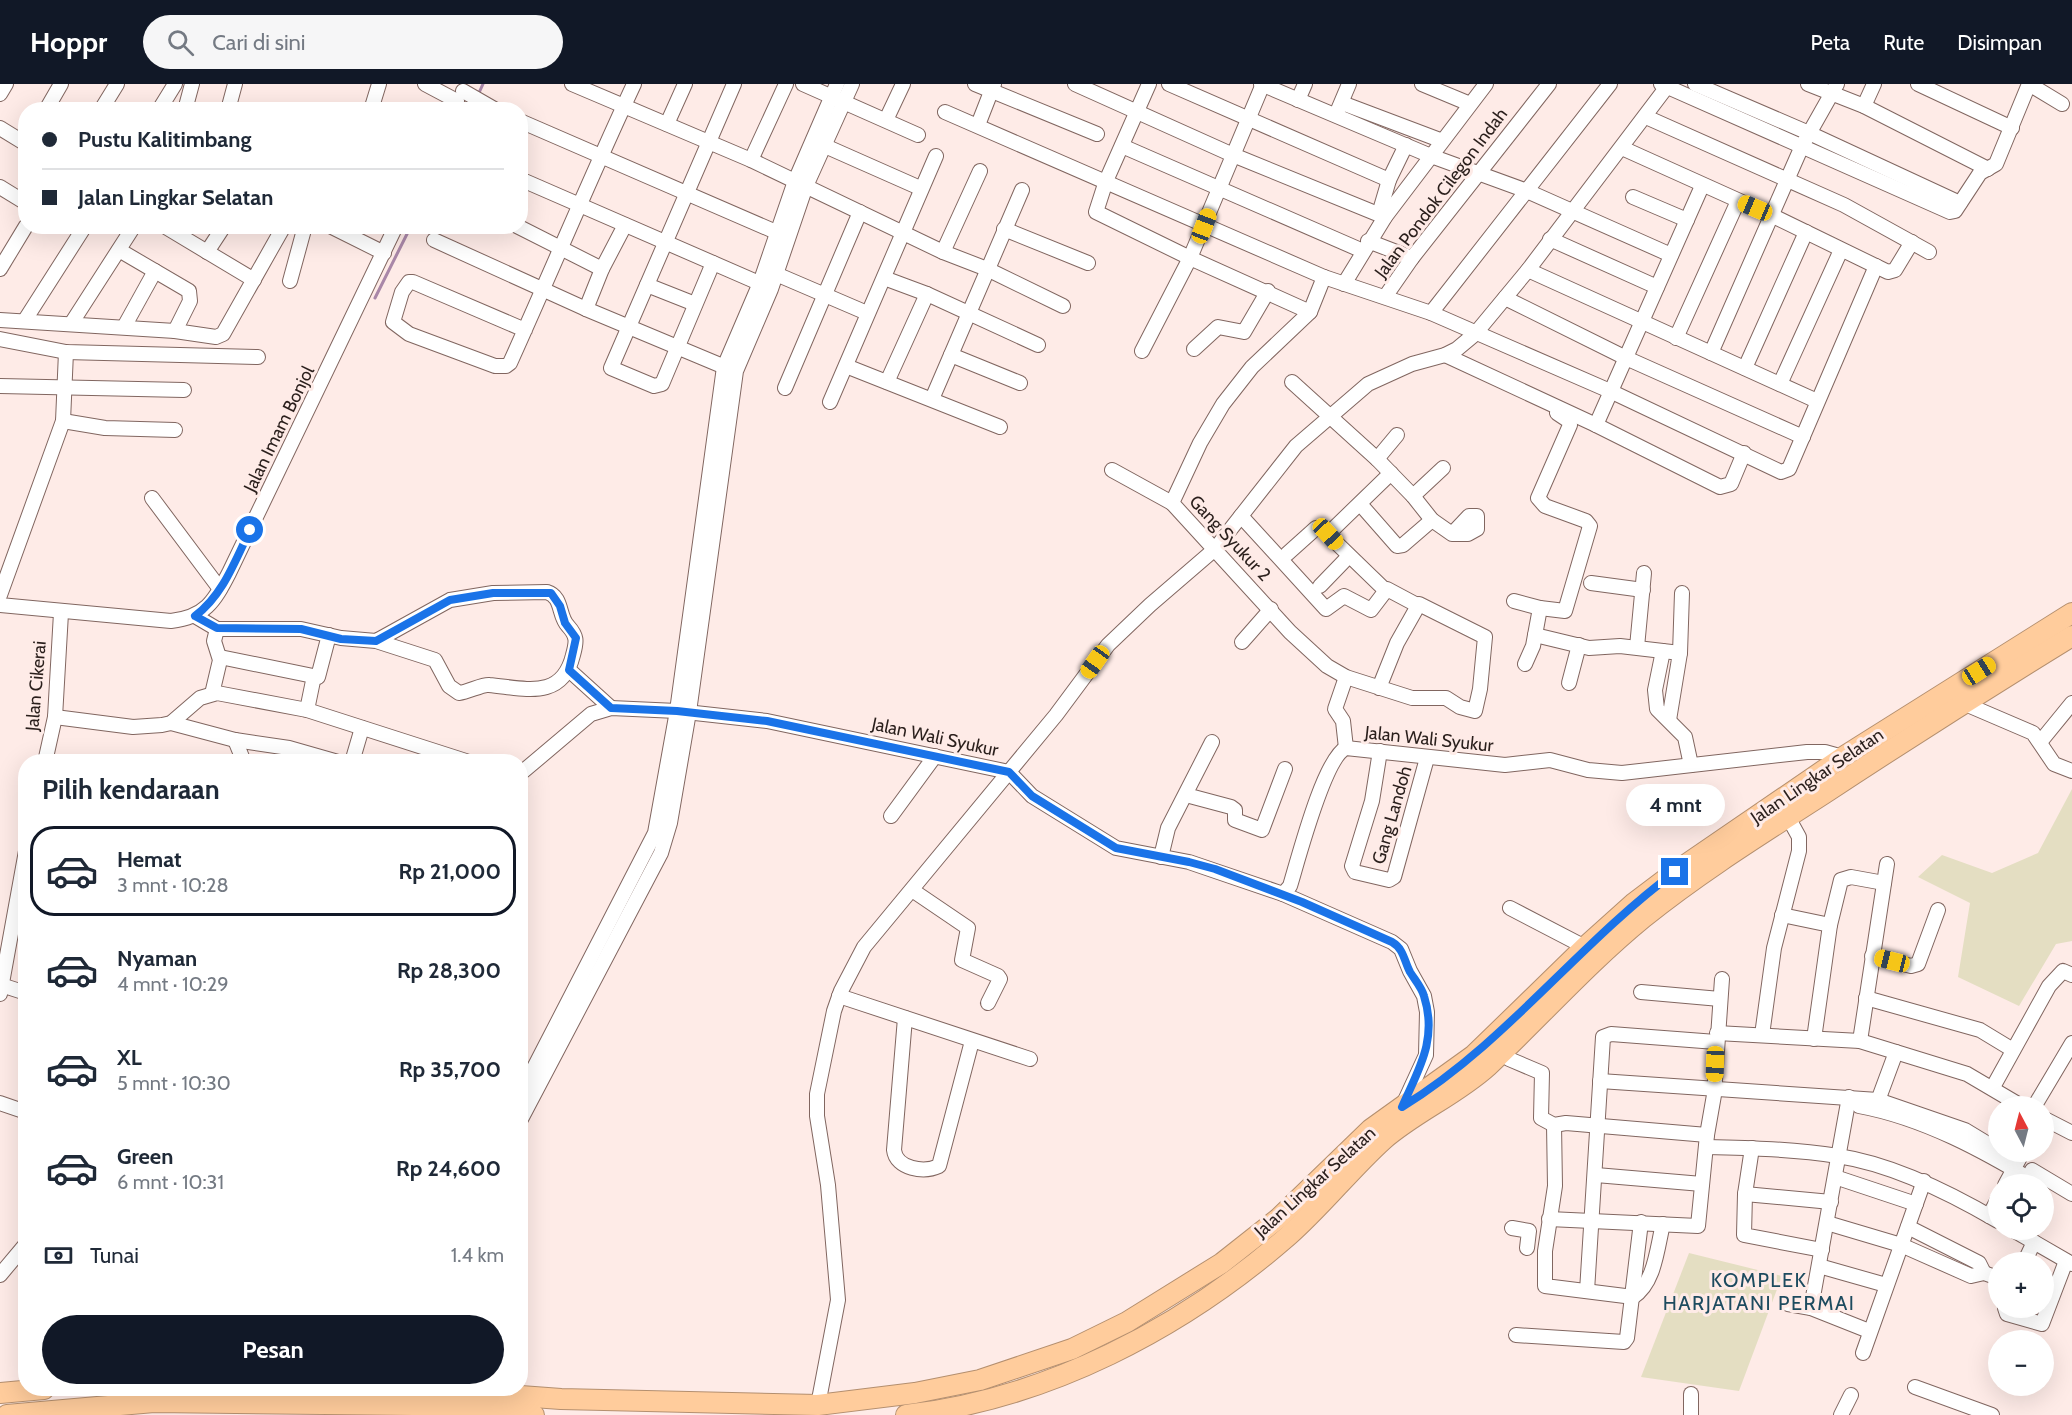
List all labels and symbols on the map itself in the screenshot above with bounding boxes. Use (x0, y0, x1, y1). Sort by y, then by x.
street label: Jalan Pondok Cilegon Indah (1369, 104, 1512, 283)
car (1735, 193, 1775, 223)
car (1189, 206, 1219, 246)
street label: Jalan Imam Bonjol (239, 362, 319, 496)
street label: Gang Syukur 2 (1185, 491, 1275, 585)
car (1309, 515, 1347, 553)
route start (236, 516, 263, 543)
street label: Jalan Cikerai (21, 640, 51, 733)
car (1077, 642, 1113, 682)
car (1959, 654, 1999, 688)
street label: Jalan Wali Syukur (869, 713, 1001, 761)
street label: Jalan Wali Syukur (1363, 721, 1495, 757)
street label: Jalan Lingkar Selatan (1746, 723, 1888, 829)
street label: Gang Landoh (1367, 763, 1417, 867)
callout: 4 mnt (1626, 785, 1724, 827)
route end (1661, 858, 1688, 885)
car (1872, 948, 1912, 974)
car (1705, 1046, 1725, 1082)
north arrow (1988, 1096, 2054, 1162)
street label: Jalan Lingkar Selatan (1249, 1122, 1380, 1243)
district label: KOMPLEK HARJATANI PERMAI (1663, 1268, 1855, 1315)

